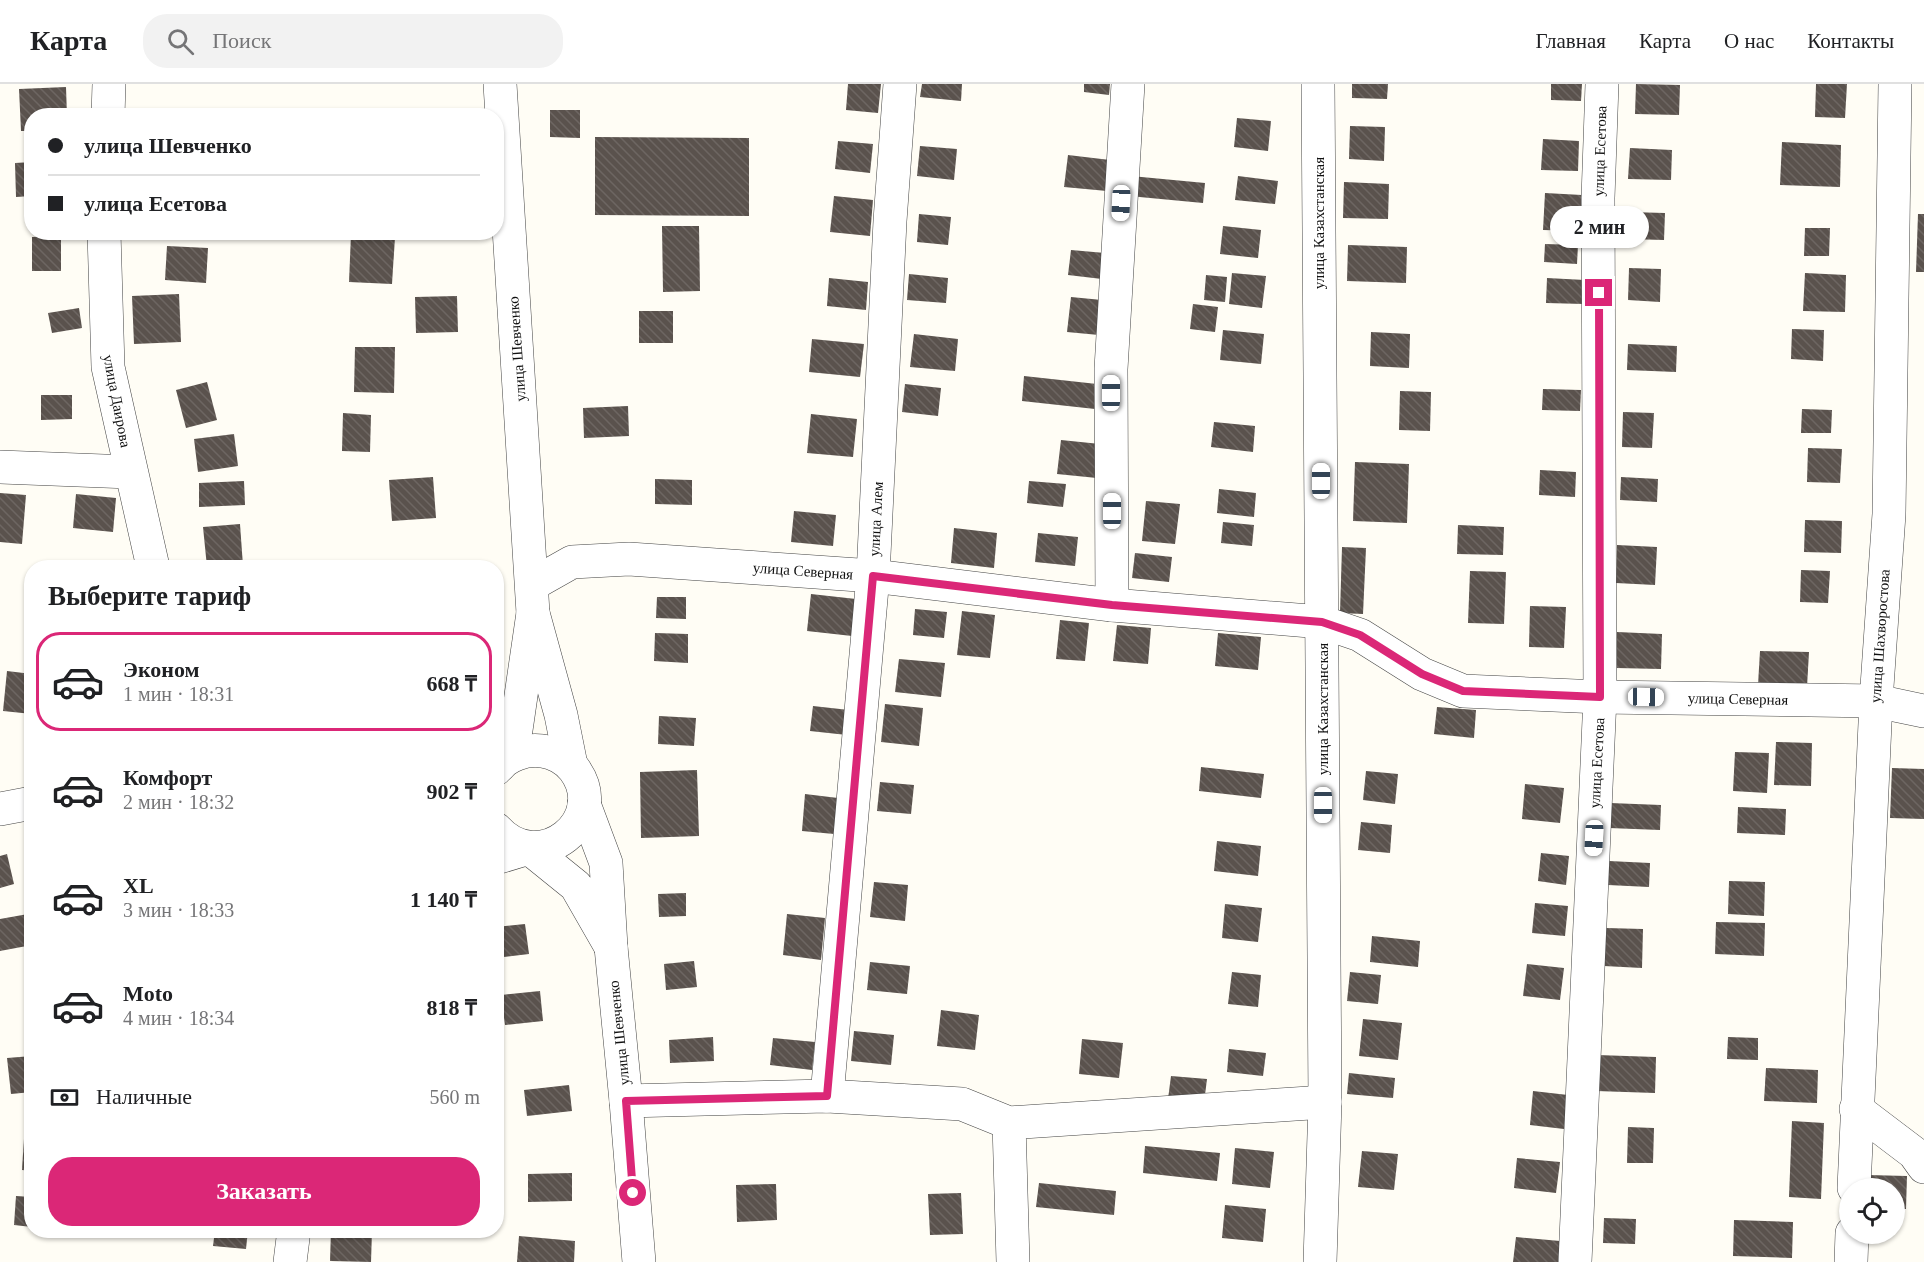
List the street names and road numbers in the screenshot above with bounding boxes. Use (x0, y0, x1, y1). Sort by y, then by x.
street label: улица Есетова (1590, 105, 1610, 197)
street label: улица Казахстанская (1311, 157, 1327, 289)
street label: улица Шевченко (505, 296, 529, 402)
street label: улица Даирова (100, 353, 134, 449)
street label: улица Алем (866, 481, 886, 557)
street label: улица Северная (752, 560, 854, 582)
street label: улица Шахворостова (1867, 568, 1893, 703)
street label: улица Казахстанская (1315, 643, 1331, 775)
street label: улица Северная (1688, 690, 1788, 708)
street label: улица Есетова (1587, 717, 1607, 809)
street label: улица Шевченко (606, 980, 632, 1086)

